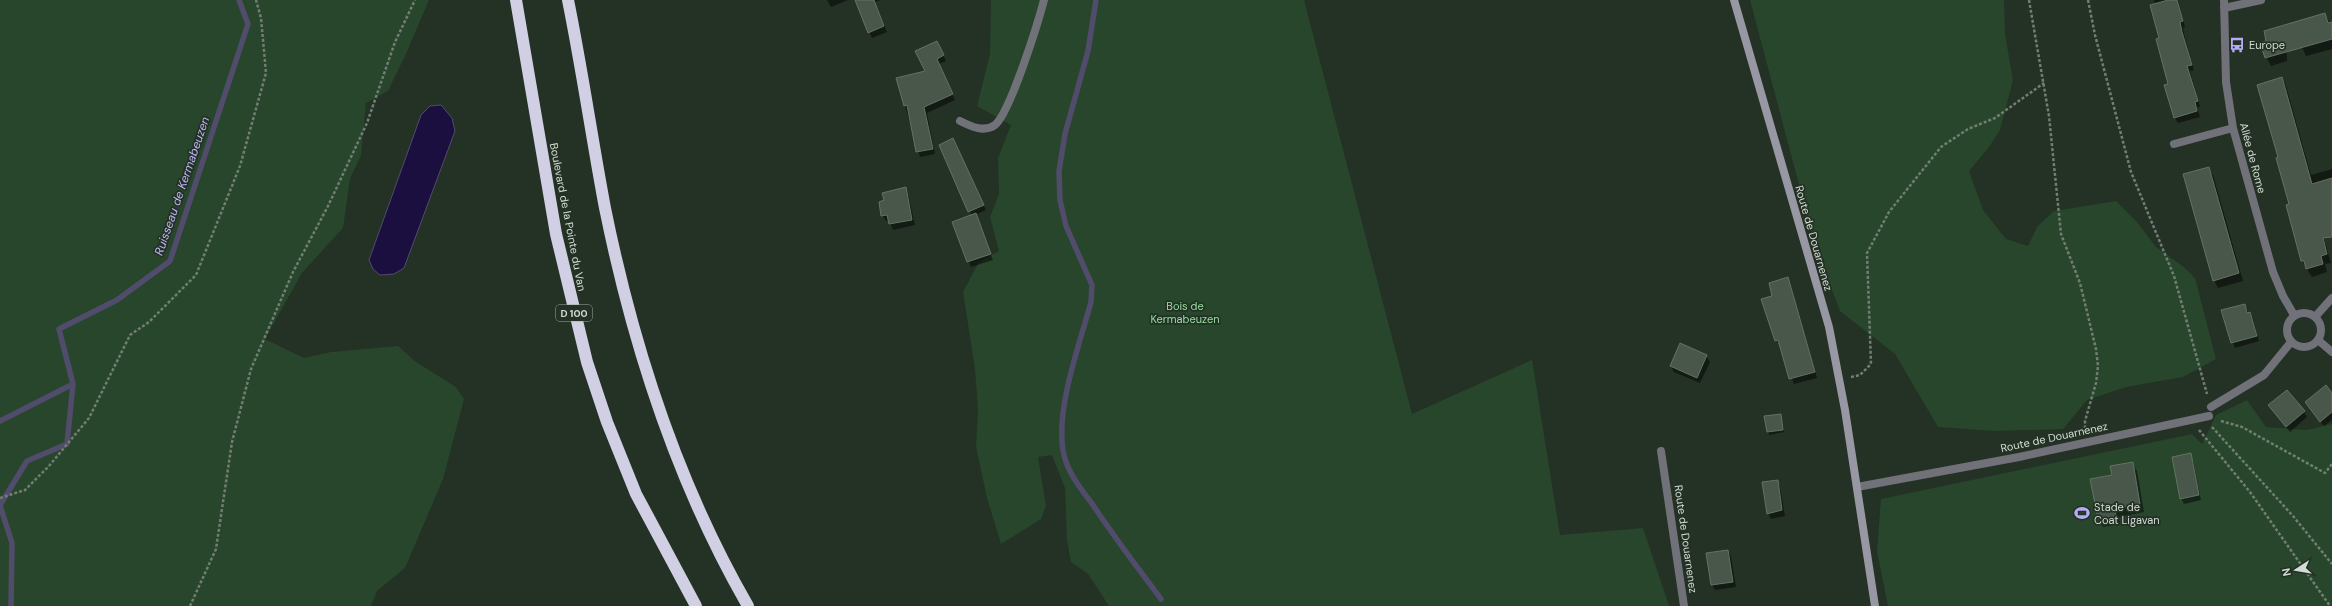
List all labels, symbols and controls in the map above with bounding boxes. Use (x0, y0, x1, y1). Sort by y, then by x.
bus stop icon: Europe (2228, 36, 2246, 54)
place label: Europe (2249, 38, 2285, 52)
water label: Ruisseau de Kermabeuzen (151, 114, 213, 258)
street label: Allée de Rome (2237, 121, 2269, 195)
street label: Boulevard de la Pointe du Van (547, 142, 589, 292)
street label: Route de Douarnenez (1792, 184, 1836, 292)
park label: Bois de Kermabeuzen (1150, 299, 1220, 326)
road number: D 100 (556, 305, 592, 321)
street label: Route de Douarnenez (1999, 419, 2109, 455)
street label: Route de Douarnenez (1671, 484, 1701, 594)
place label: Stade de Coat Ligavan (2094, 500, 2160, 527)
sports icon: Stade de Coat Ligavan (2073, 504, 2091, 522)
north arrow (2276, 550, 2316, 590)
text: N (2279, 567, 2294, 577)

